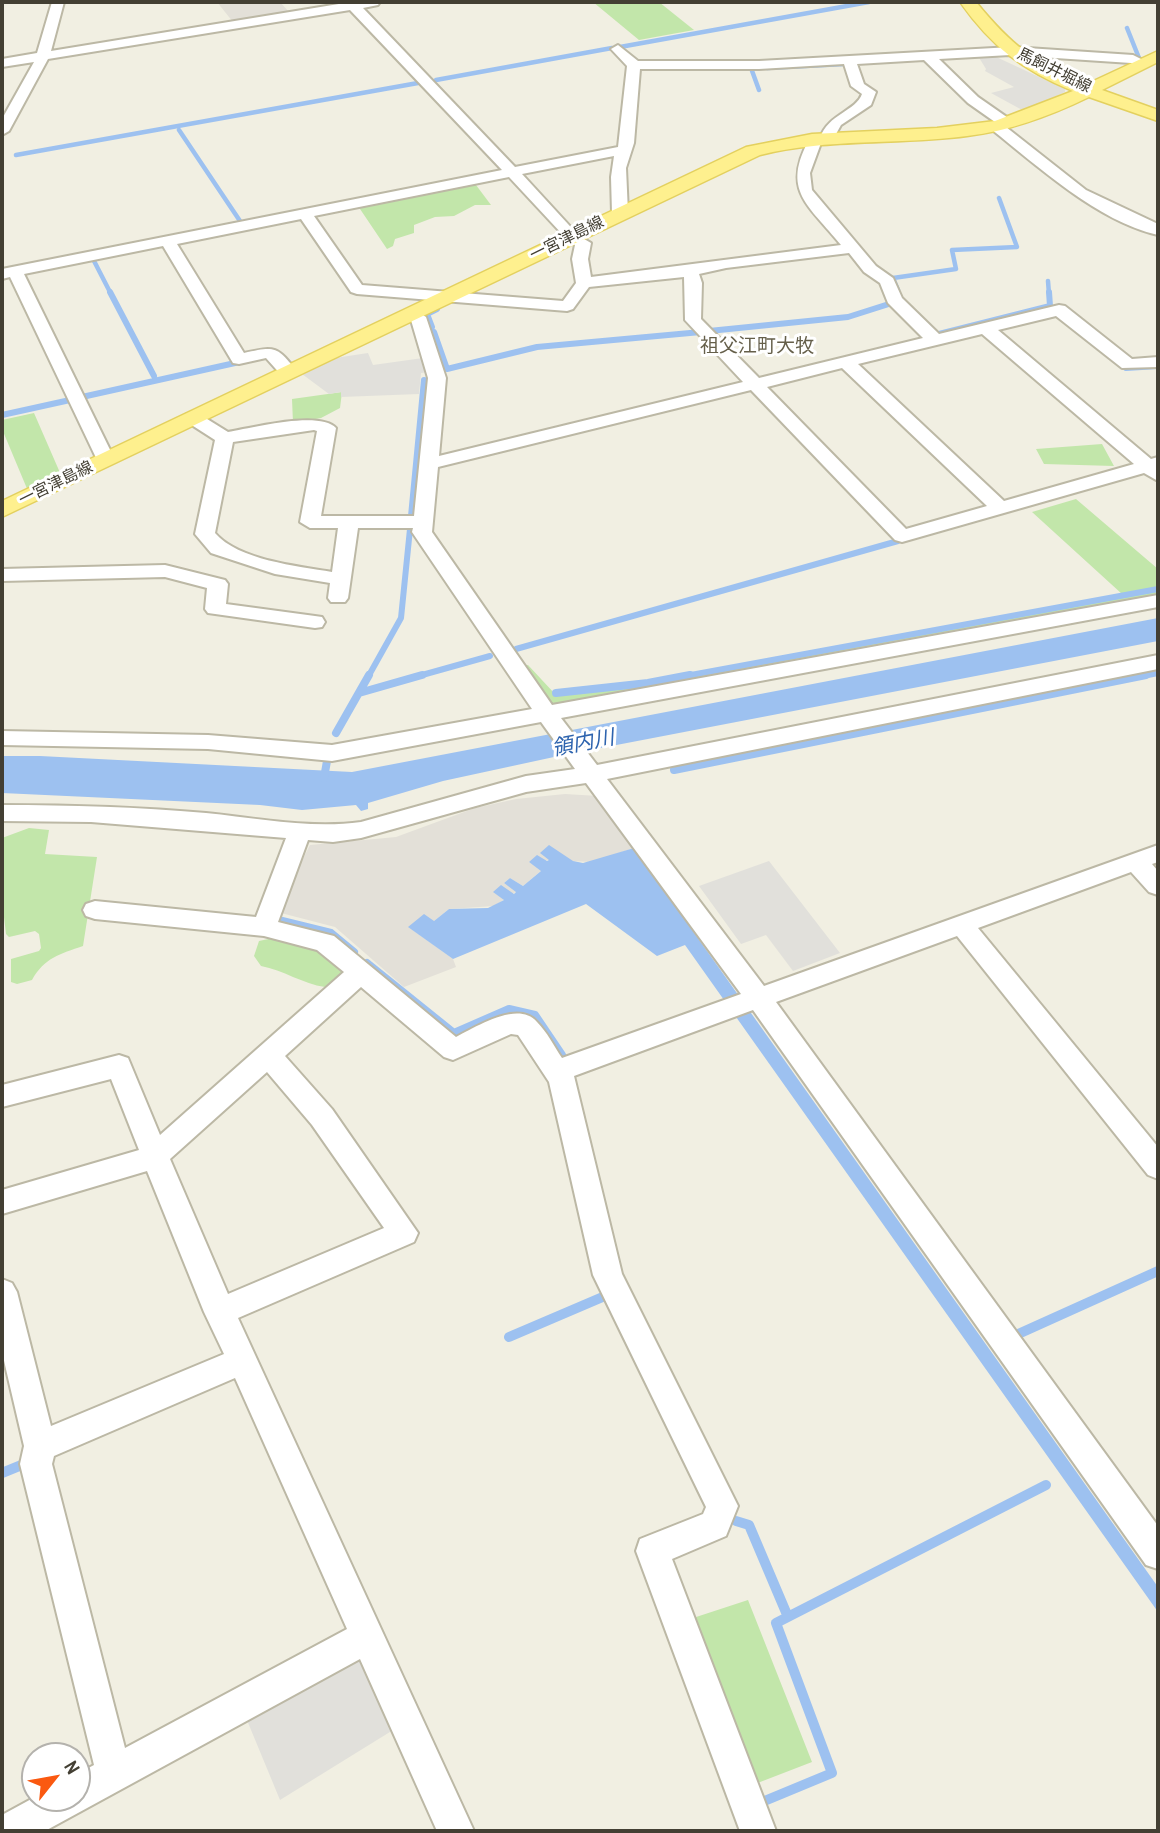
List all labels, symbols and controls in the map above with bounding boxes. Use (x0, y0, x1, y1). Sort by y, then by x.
street label: 馬飼井堀線 (1014, 45, 1094, 97)
street label: 一宮津島線 (527, 213, 607, 265)
district label: 祖父江町大牧 (700, 336, 814, 358)
street label: 一宮津島線 (16, 458, 96, 510)
water label: 領内川 (550, 726, 616, 762)
north arrow (21, 1742, 91, 1812)
text: N (58, 1756, 86, 1779)

